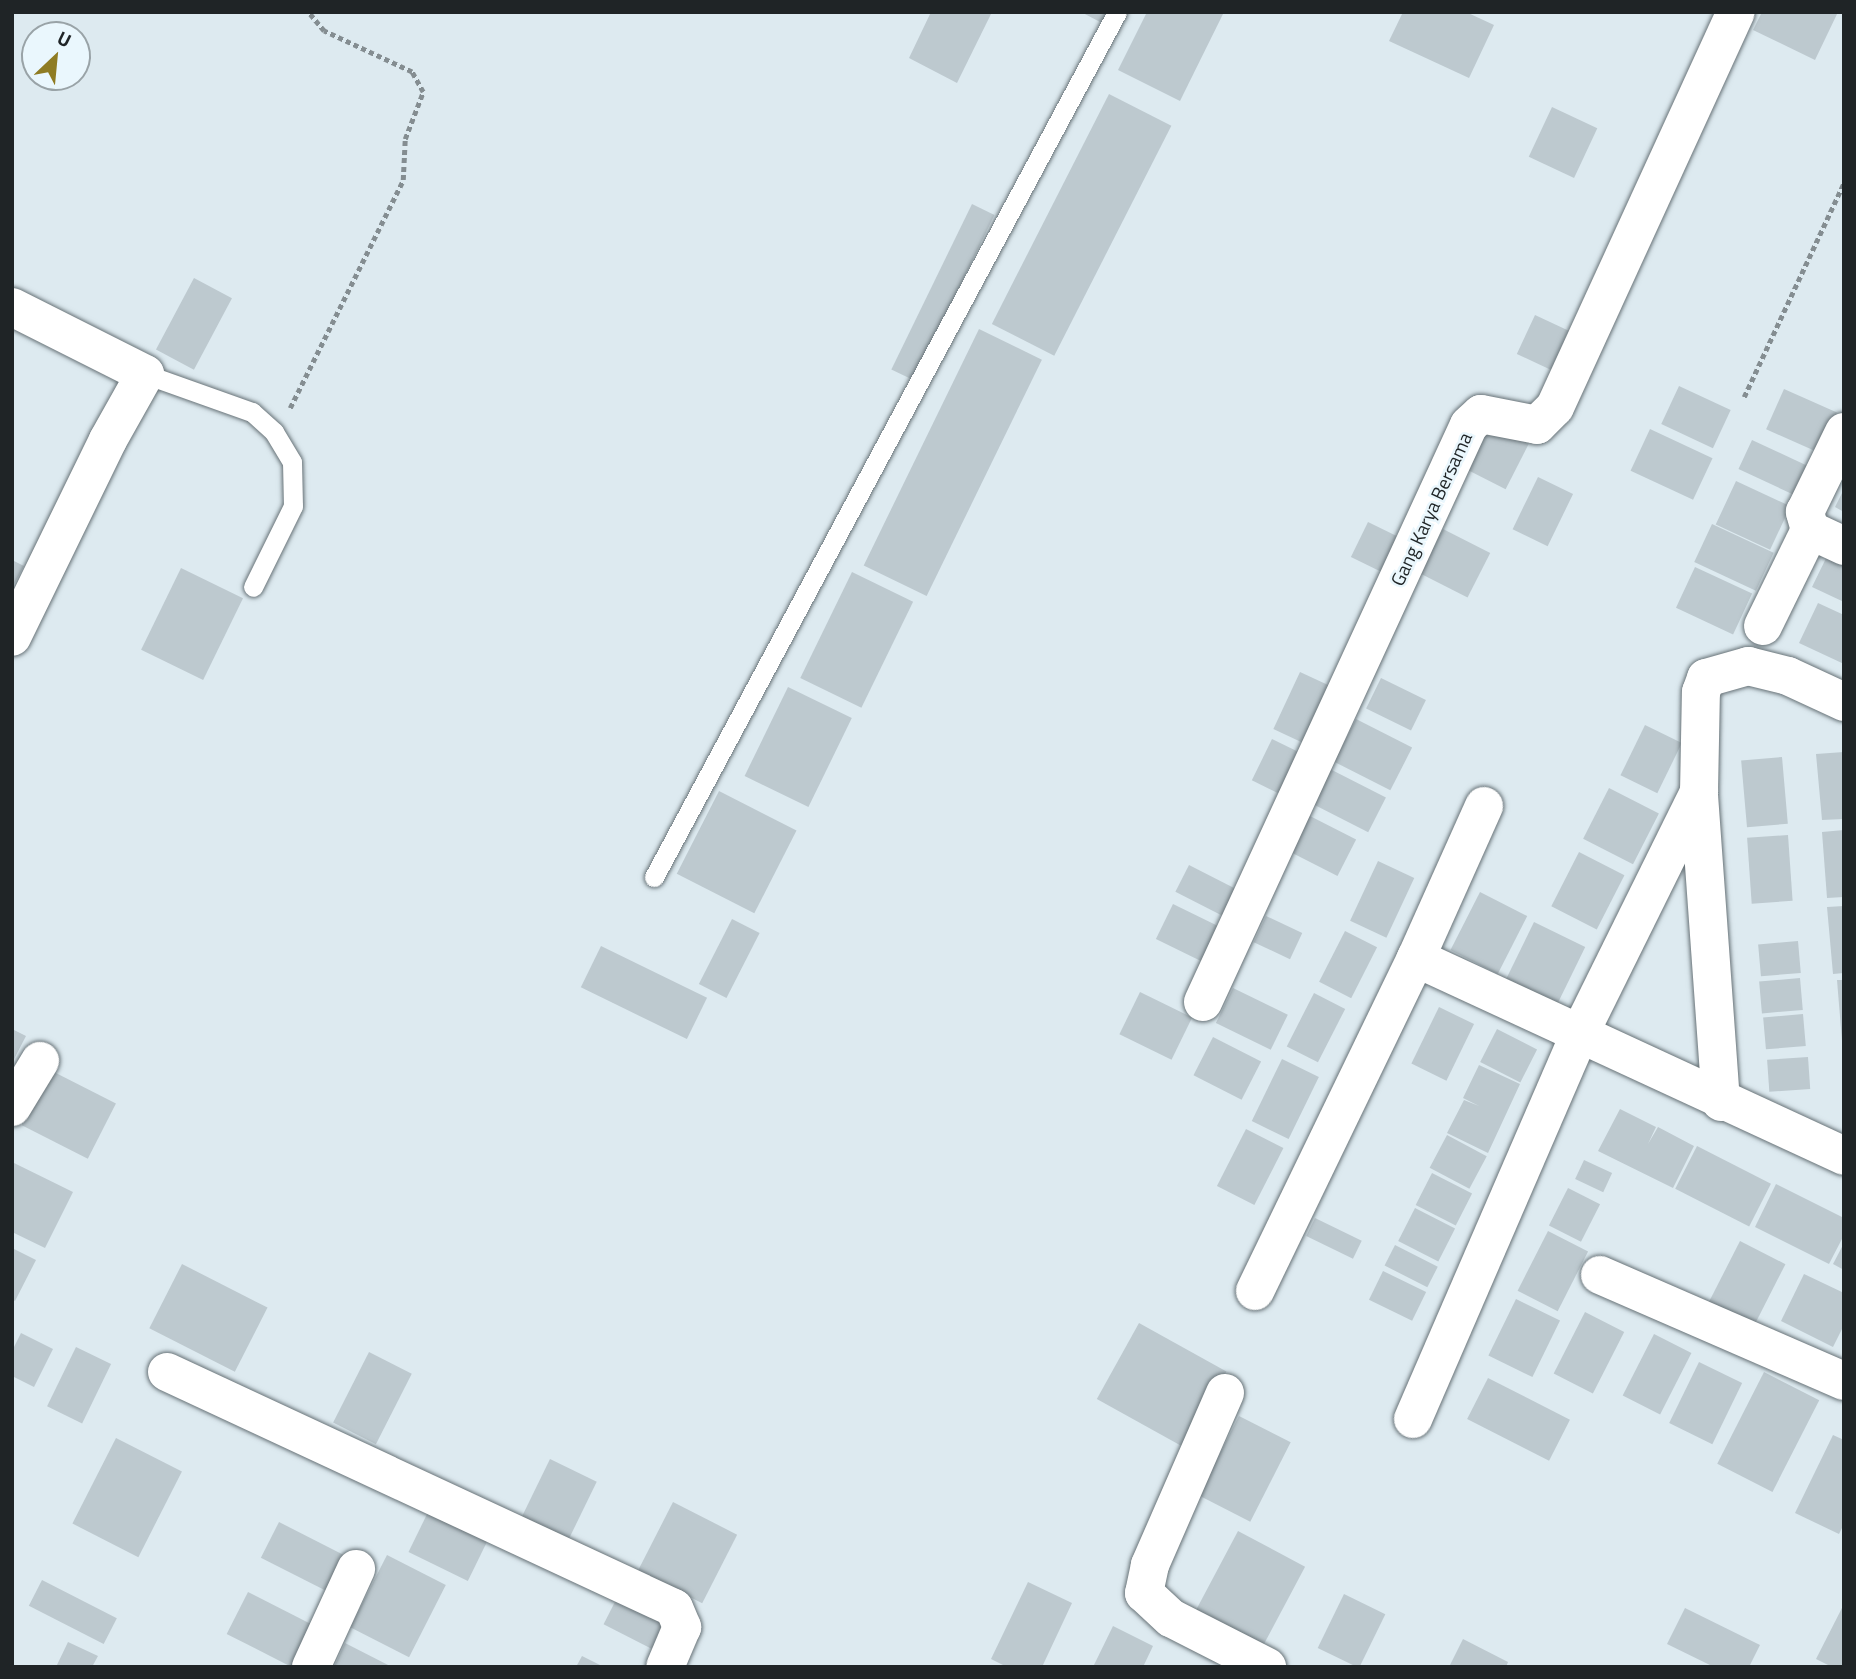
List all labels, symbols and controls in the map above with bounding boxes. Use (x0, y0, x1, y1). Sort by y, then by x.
north arrow (21, 21, 91, 91)
text: U (53, 23, 76, 54)
street label: Gang Karya Bersama (1385, 429, 1477, 589)

